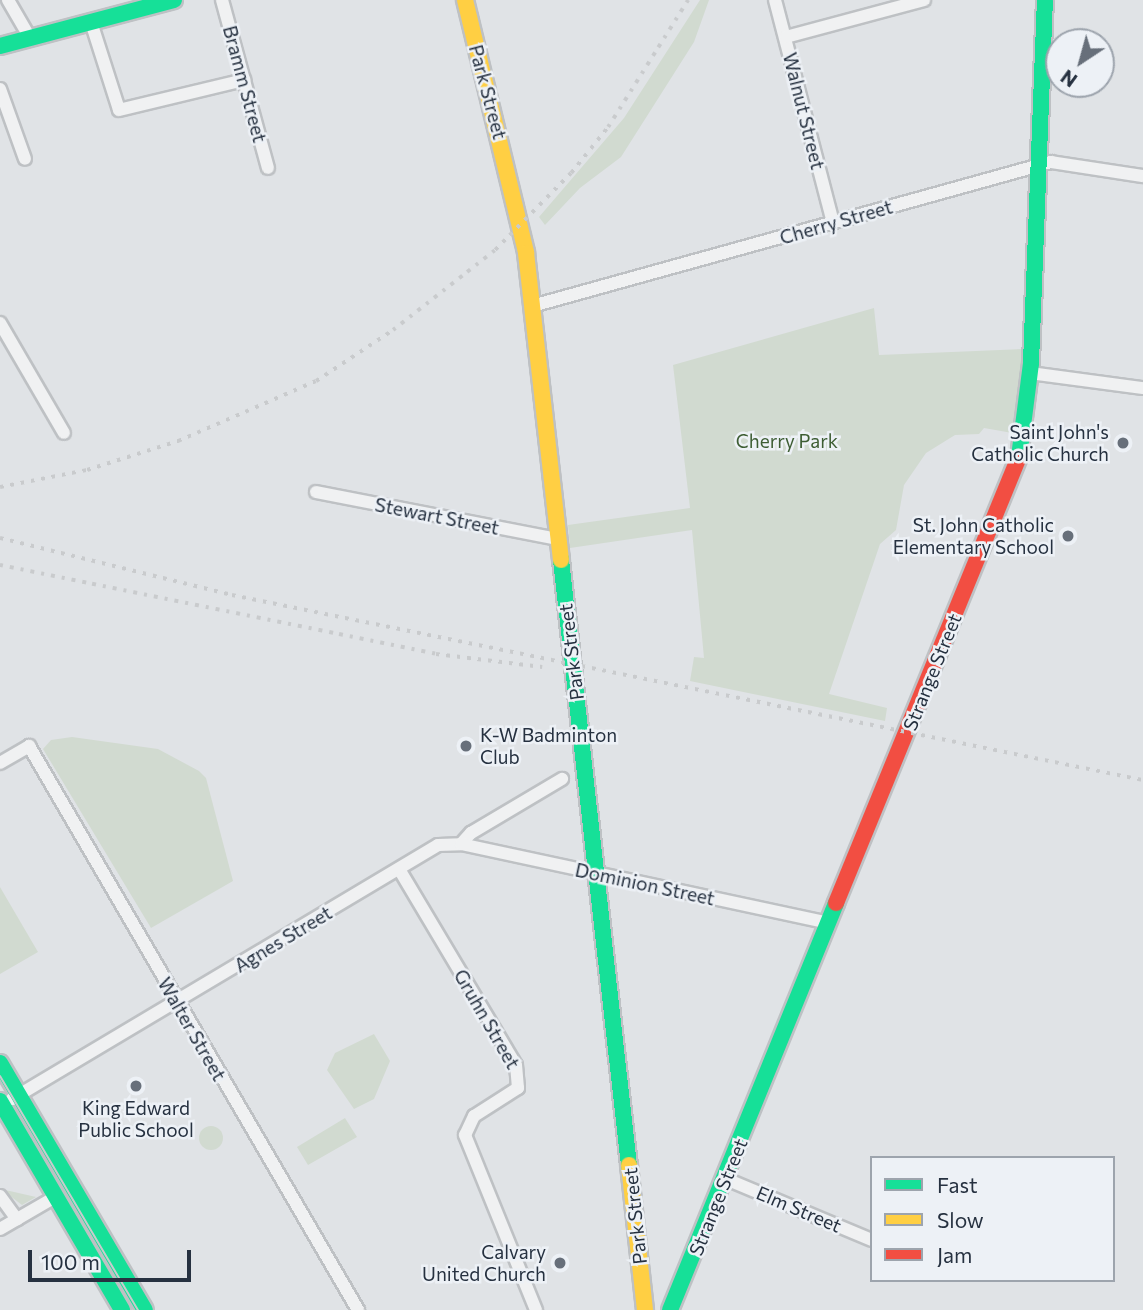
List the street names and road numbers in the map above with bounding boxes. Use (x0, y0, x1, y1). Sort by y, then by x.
street label: Bramm Street (218, 23, 272, 145)
street label: Park Street (464, 42, 512, 142)
street label: Walnut Street (778, 50, 830, 172)
street label: Cherry Street (777, 195, 895, 249)
street label: Stewart Street (373, 493, 501, 539)
street label: Park Street (554, 602, 588, 702)
street label: Strange Street (898, 610, 966, 734)
street label: Dominion Street (573, 858, 717, 910)
street label: Agnes Street (230, 901, 336, 977)
street label: Gruhn Street (449, 965, 525, 1073)
street label: Walter Street (153, 973, 231, 1085)
street label: Strange Street (684, 1135, 752, 1259)
street label: Park Street (619, 1167, 651, 1265)
street label: Elm Street (753, 1181, 845, 1237)

